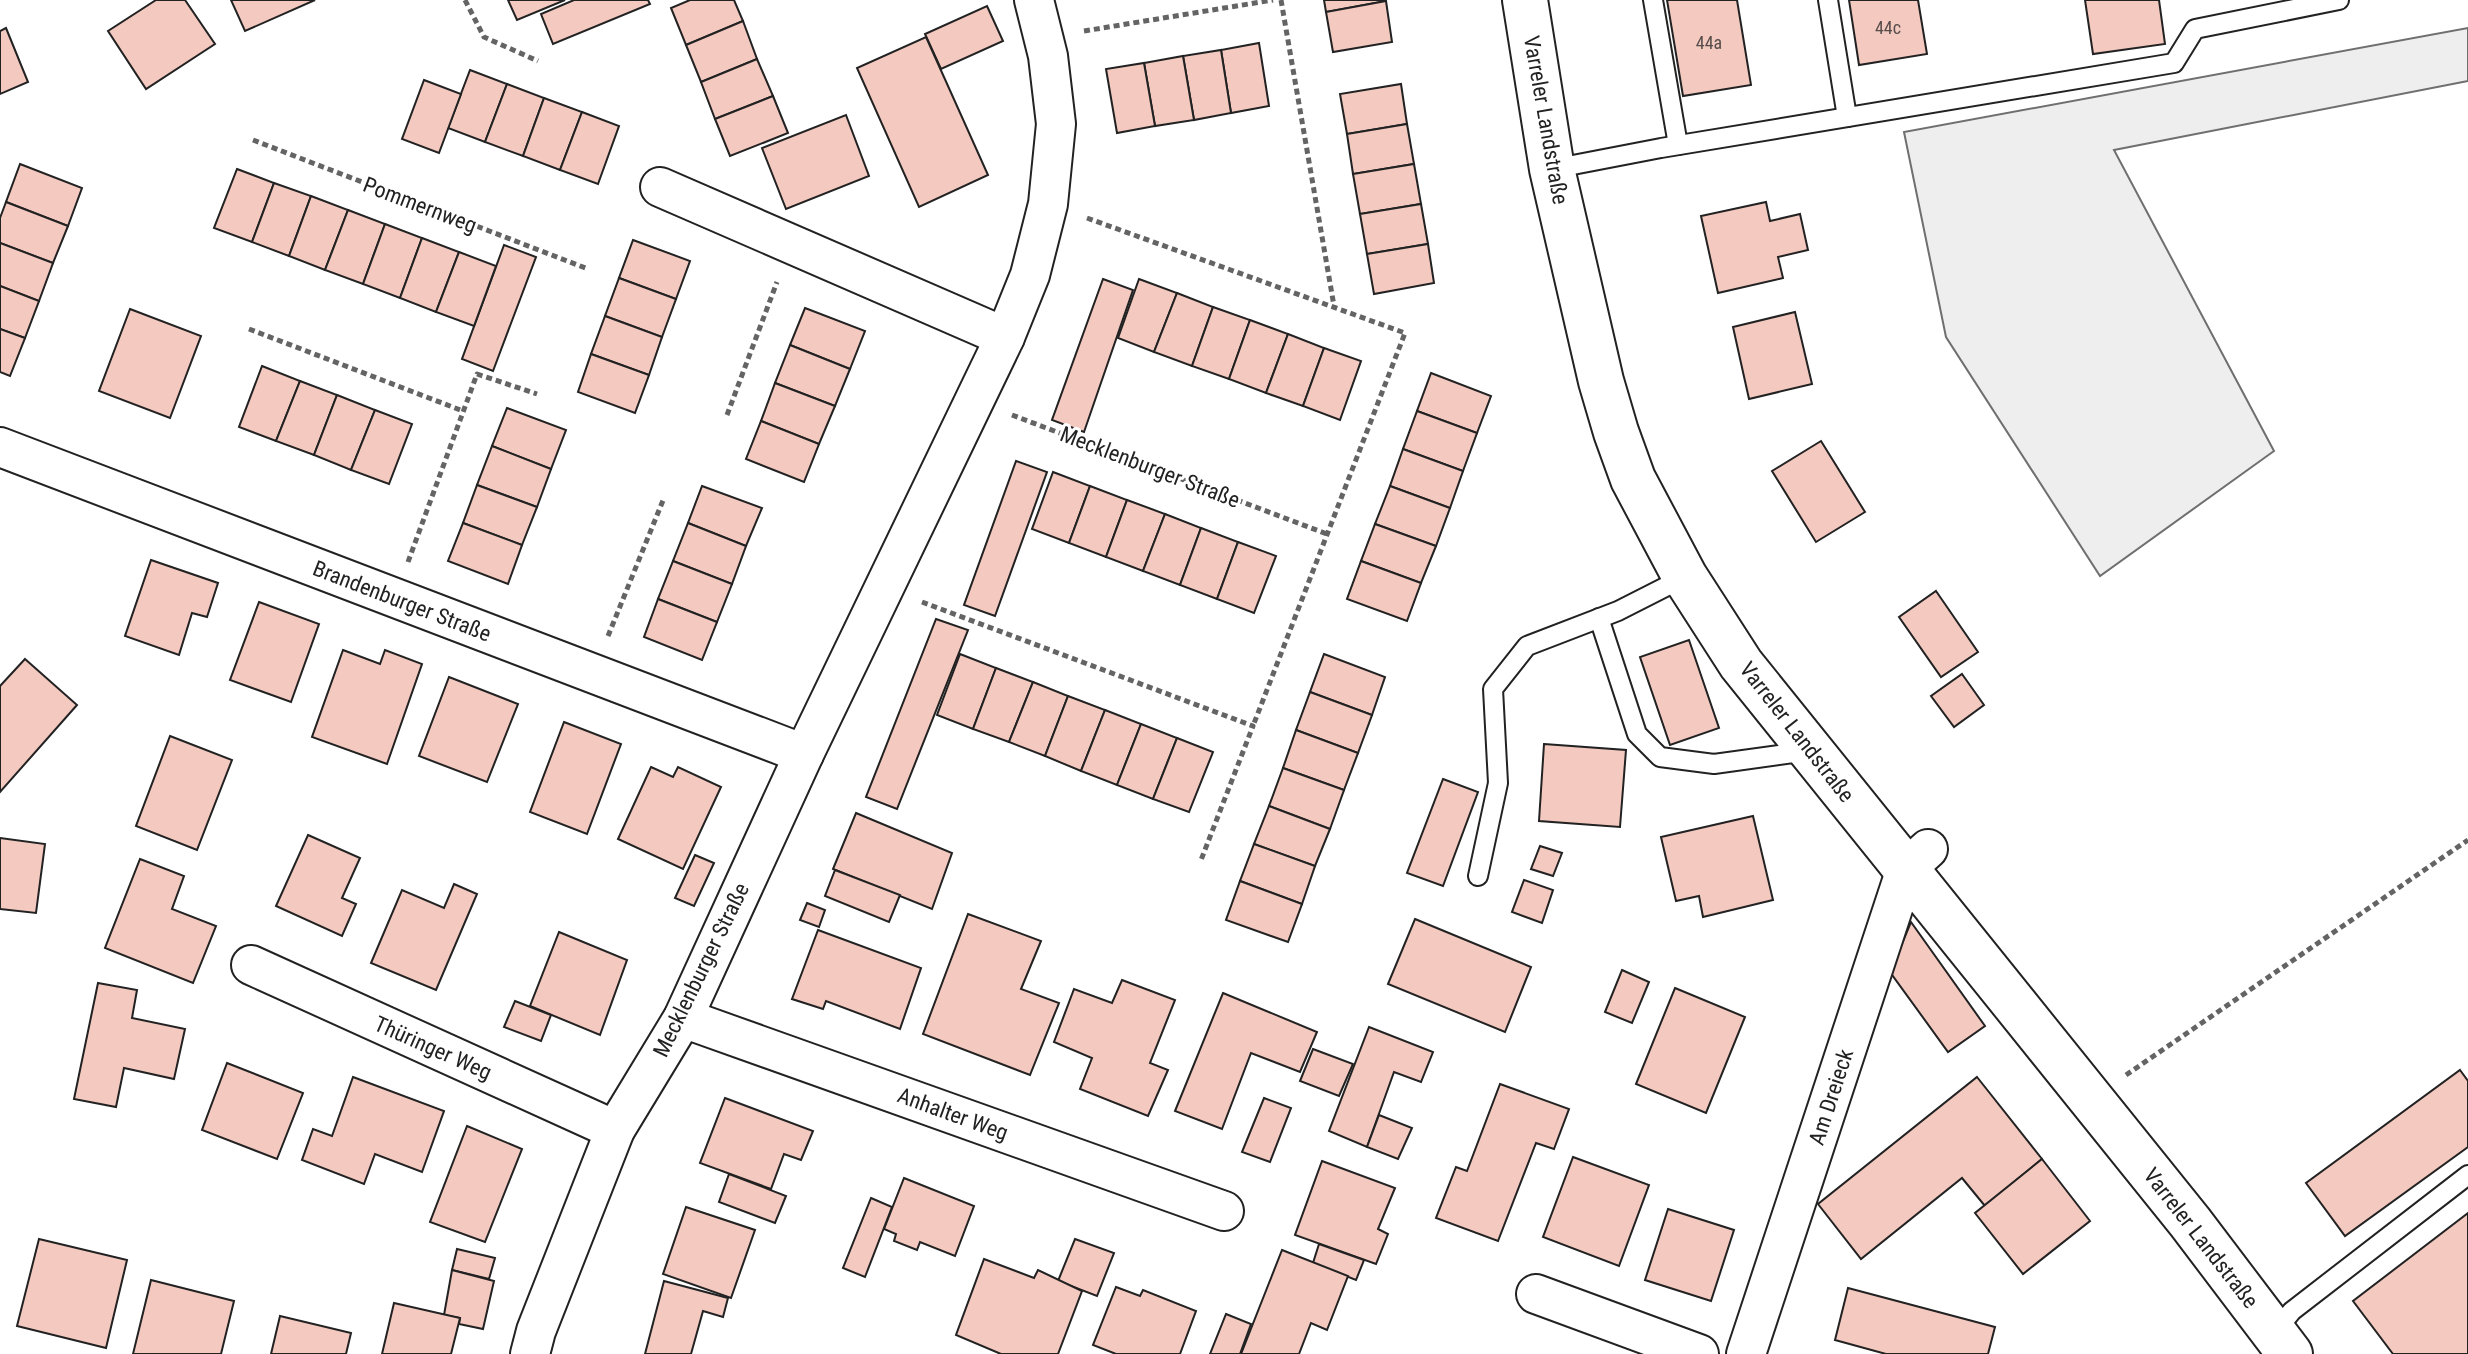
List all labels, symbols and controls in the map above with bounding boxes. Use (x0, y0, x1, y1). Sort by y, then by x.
house number: 44c (1875, 17, 1901, 38)
house number: 44a (1696, 32, 1722, 53)
street label: Varreler Landstraße (1519, 34, 1573, 206)
street label: Pommernweg (360, 172, 480, 238)
street label: Mecklenburger Straße (1057, 421, 1243, 513)
street label: Brandenburger Straße (309, 556, 495, 646)
street label: Varreler Landstraße (1735, 657, 1859, 807)
street label: Mecklenburger Straße (648, 879, 754, 1061)
street label: Thüringer Weg (371, 1011, 495, 1085)
street label: Am Dreieck (1804, 1046, 1858, 1148)
street label: Anhalter Weg (894, 1082, 1012, 1146)
street label: Varreler Landstraße (2139, 1163, 2263, 1313)

